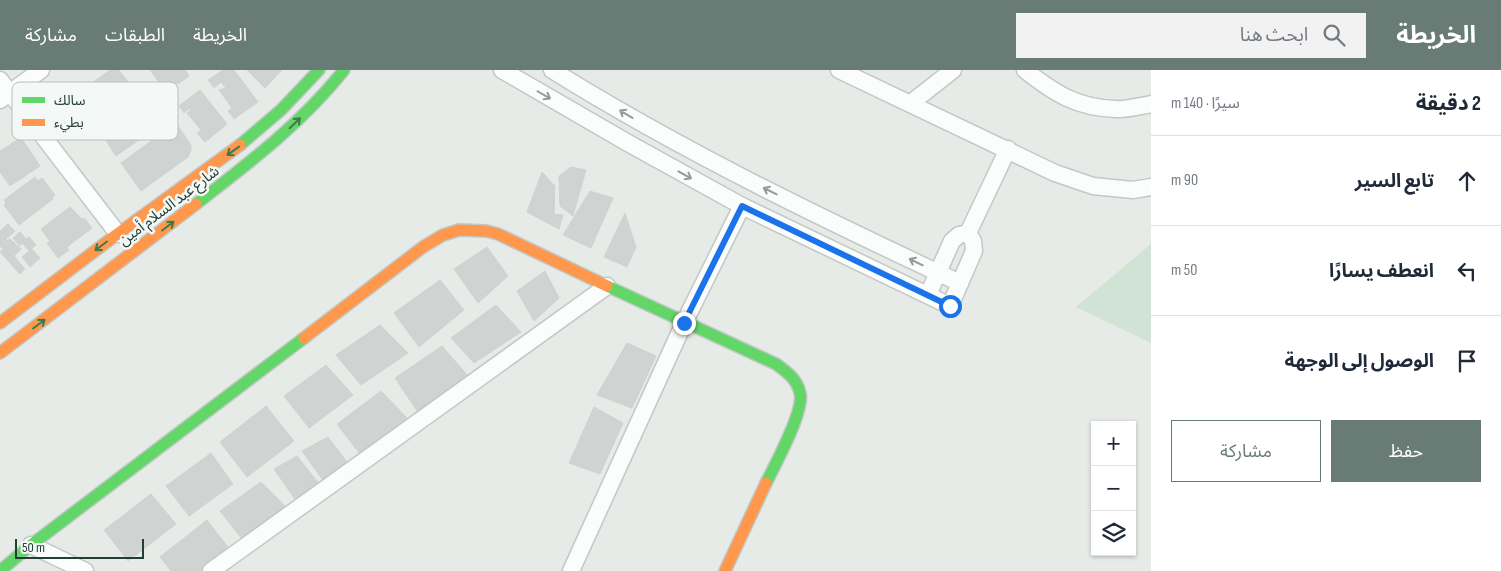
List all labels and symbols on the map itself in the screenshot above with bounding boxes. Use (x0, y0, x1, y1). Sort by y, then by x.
legend (12, 82, 178, 140)
one-way arrow (536, 90, 550, 100)
text: سالك (54, 92, 86, 109)
one-way arrow (620, 109, 634, 119)
text: بطيء (54, 114, 84, 133)
one-way arrow (288, 118, 300, 130)
one-way arrow (227, 146, 240, 157)
street label: شارع عبد السلام أمين (115, 162, 225, 252)
one-way arrow (678, 170, 693, 180)
one-way arrow (763, 186, 778, 195)
one-way arrow (161, 220, 174, 231)
one-way arrow (95, 241, 108, 252)
one-way arrow (909, 257, 924, 266)
route start (939, 295, 962, 318)
route end (673, 312, 696, 335)
one-way arrow (32, 318, 45, 329)
scale bar (15, 536, 144, 559)

